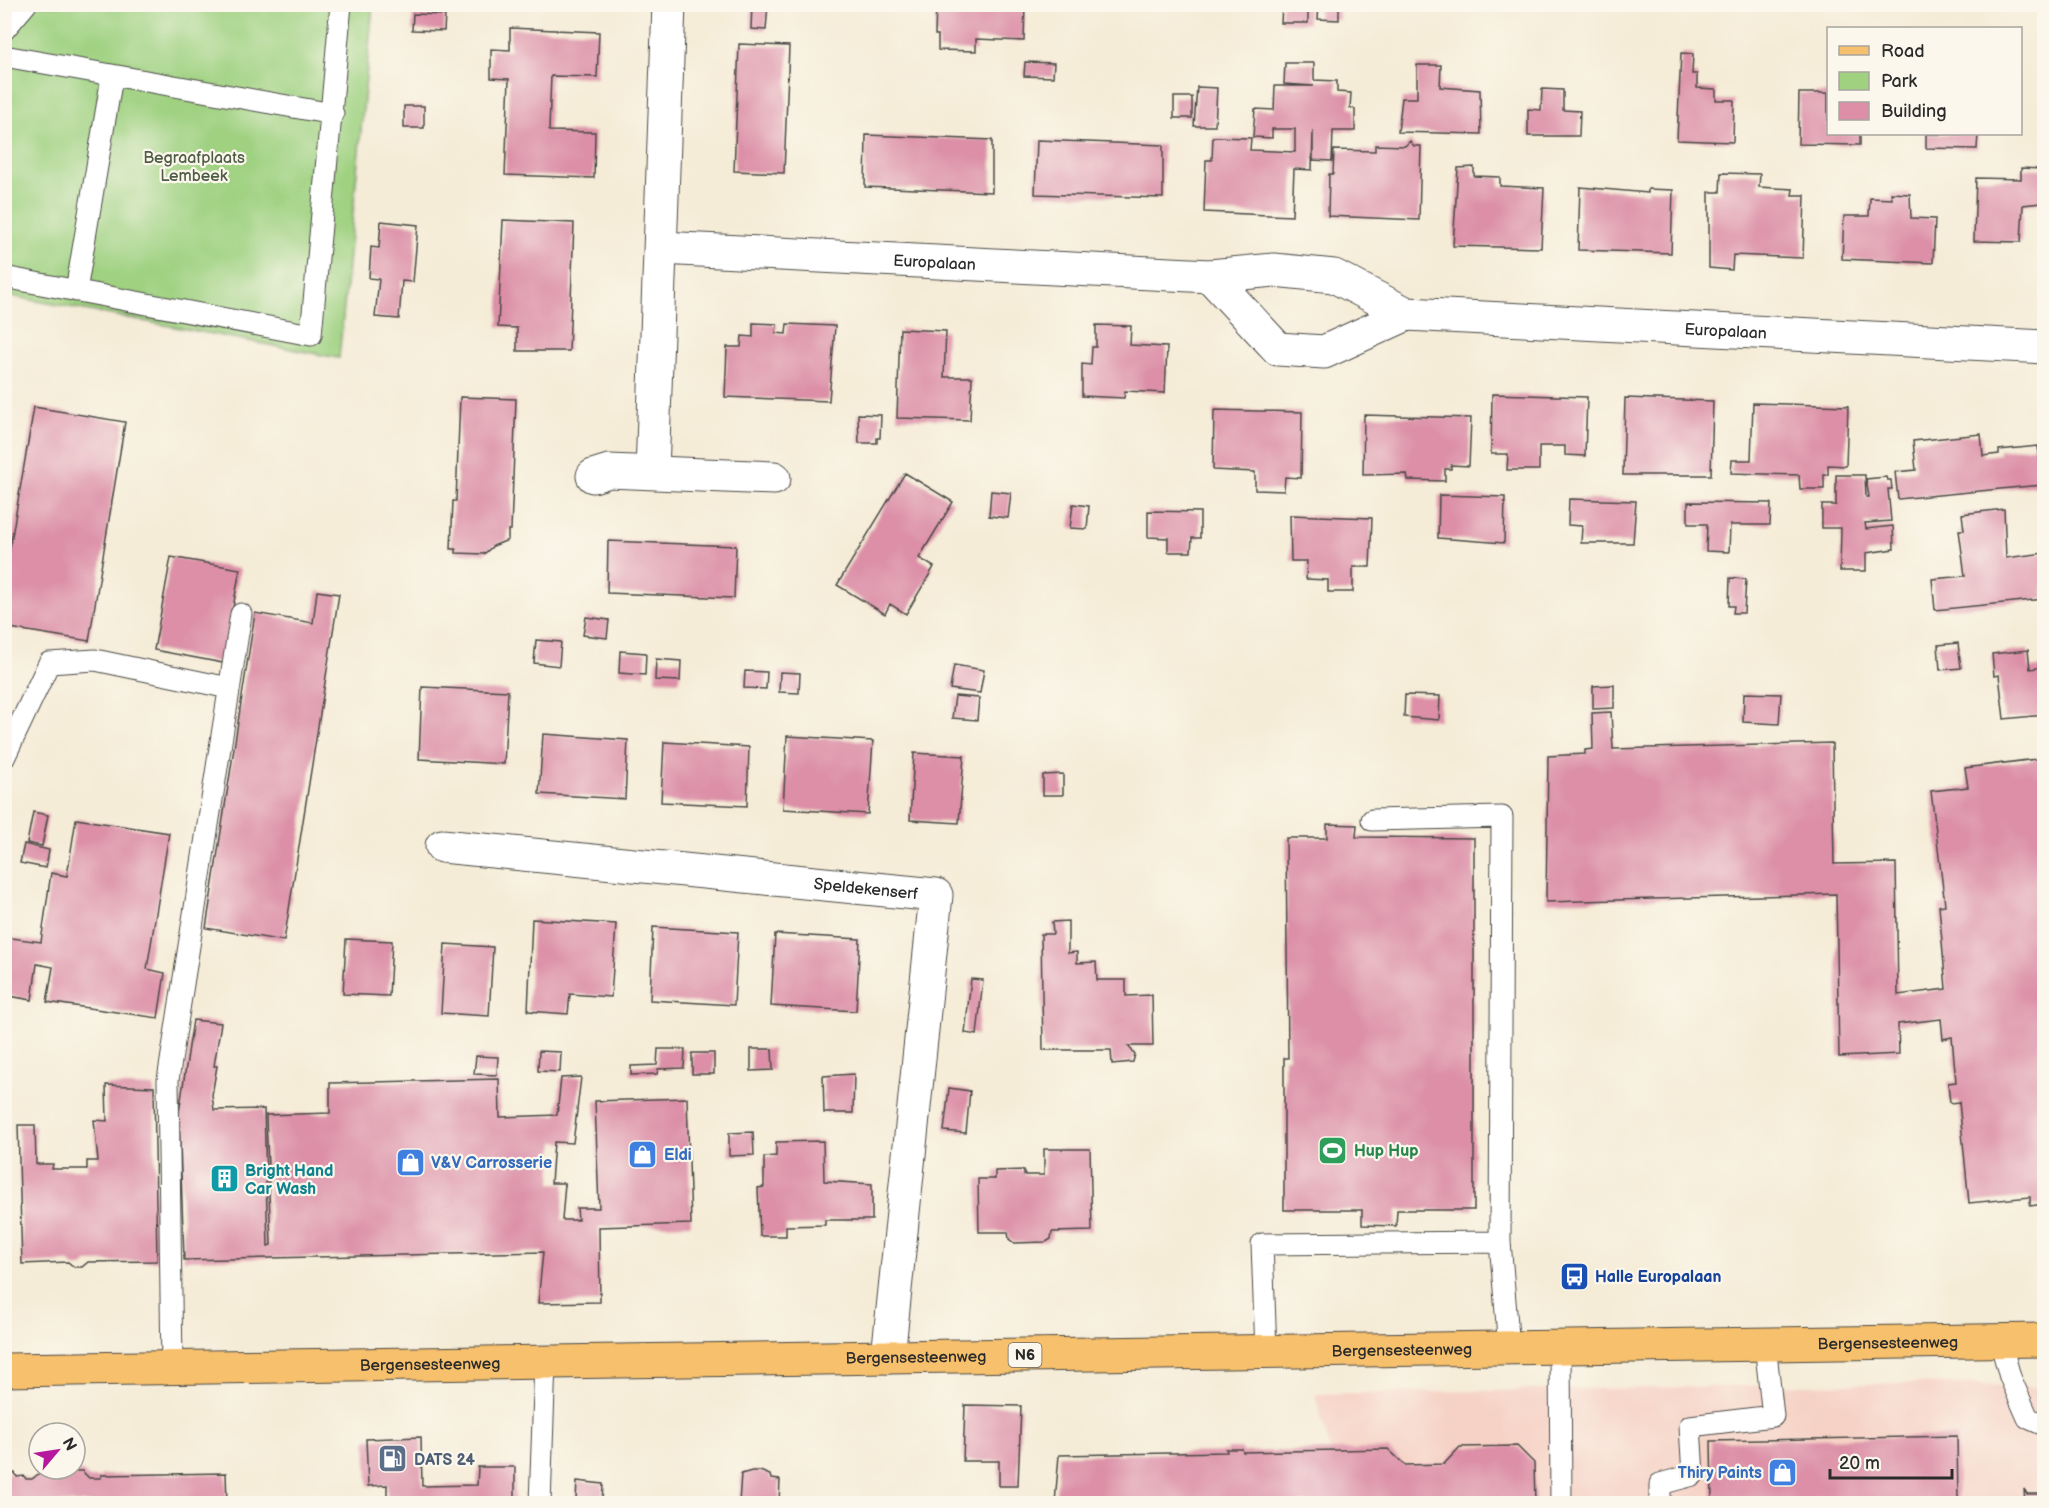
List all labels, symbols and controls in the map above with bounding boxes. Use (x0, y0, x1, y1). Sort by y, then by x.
legend (1827, 27, 2022, 135)
text: Road (1881, 41, 1925, 62)
text: Park (1881, 71, 1917, 92)
text: Building (1881, 101, 1947, 122)
park label: Begraafplaats Lembeek (143, 149, 245, 186)
street label: Europalaan (893, 252, 976, 275)
street label: Europalaan (1684, 320, 1767, 344)
street label: Speldekenserf (813, 875, 919, 904)
sports icon: Hup Hup (1317, 1134, 1349, 1166)
shop icon: Eldi (627, 1138, 659, 1170)
place label: Hup Hup (1354, 1142, 1418, 1161)
shop icon: V&V Carrosserie (394, 1146, 426, 1178)
place label: Eldi (664, 1146, 692, 1165)
place label: V&V Carrosserie (431, 1154, 552, 1173)
place label: Bright Hand Car Wash (245, 1162, 333, 1199)
building icon: Bright Hand Car Wash (208, 1163, 240, 1195)
bus stop icon: Halle Europalaan (1558, 1260, 1590, 1292)
place label: Halle Europalaan (1595, 1268, 1722, 1287)
street label: Bergensesteenweg (1817, 1333, 1958, 1354)
street label: Bergensesteenweg (1331, 1340, 1472, 1361)
road number: N6 (1008, 1343, 1042, 1367)
street label: Bergensesteenweg (845, 1348, 986, 1369)
street label: Bergensesteenweg (359, 1355, 500, 1376)
north arrow (27, 1421, 87, 1481)
text: N (58, 1435, 80, 1454)
scale bar (1830, 1442, 1952, 1480)
fuel station icon: DATS 24 (377, 1443, 409, 1475)
place label: DATS 24 (414, 1451, 476, 1470)
text: 20 m (1839, 1453, 1880, 1474)
shop icon: Thiry Paints (1767, 1456, 1799, 1488)
place label: Thiry Paints (1678, 1464, 1762, 1483)

